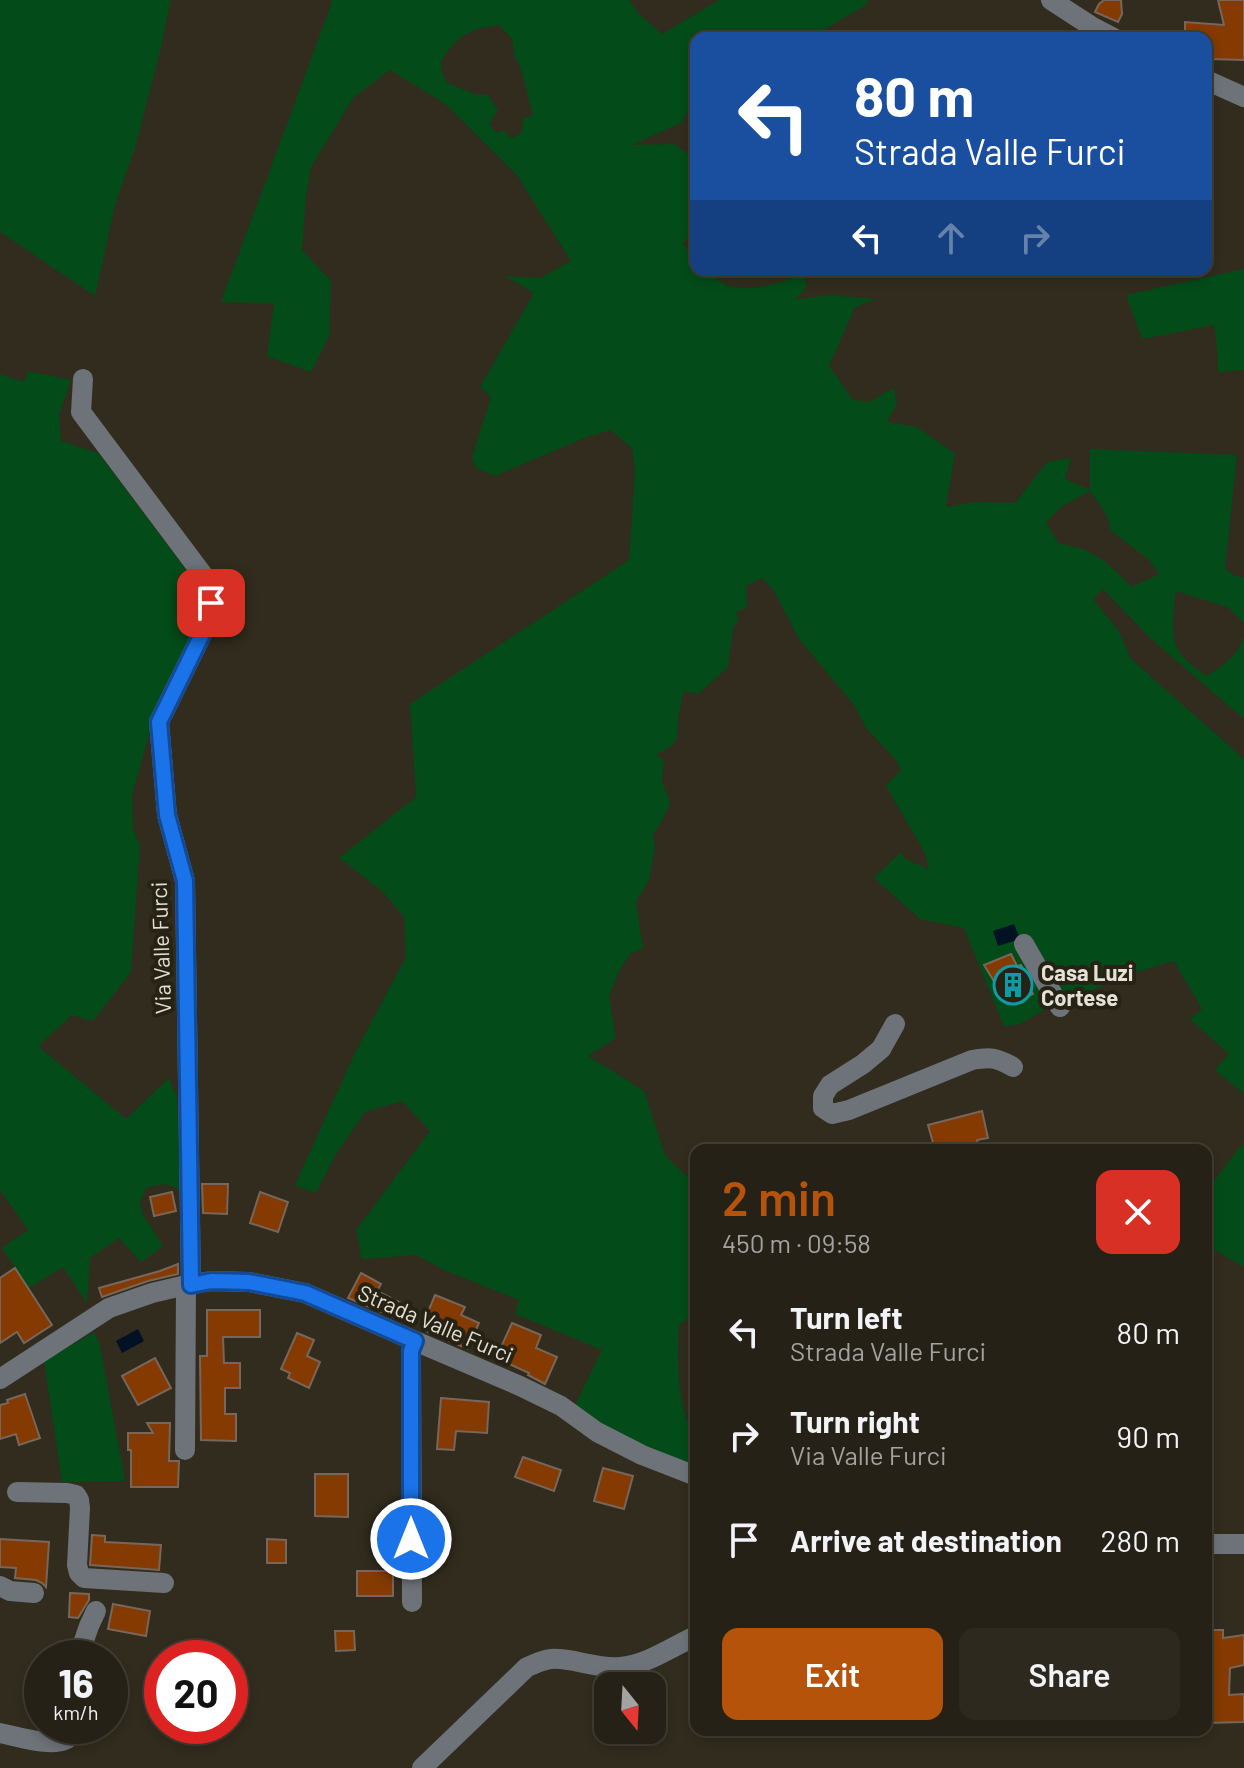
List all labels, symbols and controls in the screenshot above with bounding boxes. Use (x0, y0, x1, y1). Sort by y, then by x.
text: 80 m (854, 61, 974, 128)
icon: left (722, 64, 826, 168)
text: Strada Valle Furci (854, 129, 1126, 172)
icon: left (845, 216, 889, 260)
icon: ahead (929, 216, 973, 260)
icon: right (1013, 216, 1057, 260)
pin (177, 569, 245, 637)
icon: arrive (189, 581, 233, 625)
street label: Via Valle Furci (145, 881, 175, 1015)
place label: Casa Luzi Cortese (1041, 959, 1133, 1010)
building icon: Casa Luzi Cortese (992, 964, 1034, 1006)
text: 2 min (722, 1168, 836, 1226)
button: close (1096, 1170, 1180, 1254)
text: 450 m · 09:58 (722, 1227, 871, 1258)
street label: Strada Valle Furci (355, 1279, 517, 1367)
text: Turn left (790, 1299, 903, 1335)
icon: left (722, 1310, 766, 1354)
text: 80 m (1117, 1314, 1180, 1350)
text: Strada Valle Furci (790, 1335, 986, 1366)
text: Turn right (790, 1403, 920, 1439)
icon: right (722, 1414, 766, 1458)
text: 90 m (1117, 1418, 1180, 1454)
text: Via Valle Furci (790, 1439, 947, 1470)
position arrow (369, 1497, 453, 1581)
icon: arrive (722, 1518, 766, 1562)
text: Arrive at destination (790, 1522, 1062, 1558)
text: 280 m (1101, 1522, 1180, 1558)
button: Exit (722, 1628, 943, 1720)
button: Share (959, 1628, 1180, 1720)
speed limit sign: 20 (144, 1640, 248, 1744)
text: 16 (58, 1658, 94, 1706)
north arrow (594, 1672, 666, 1744)
map controls (594, 1672, 666, 1744)
text: km/h (53, 1700, 99, 1724)

